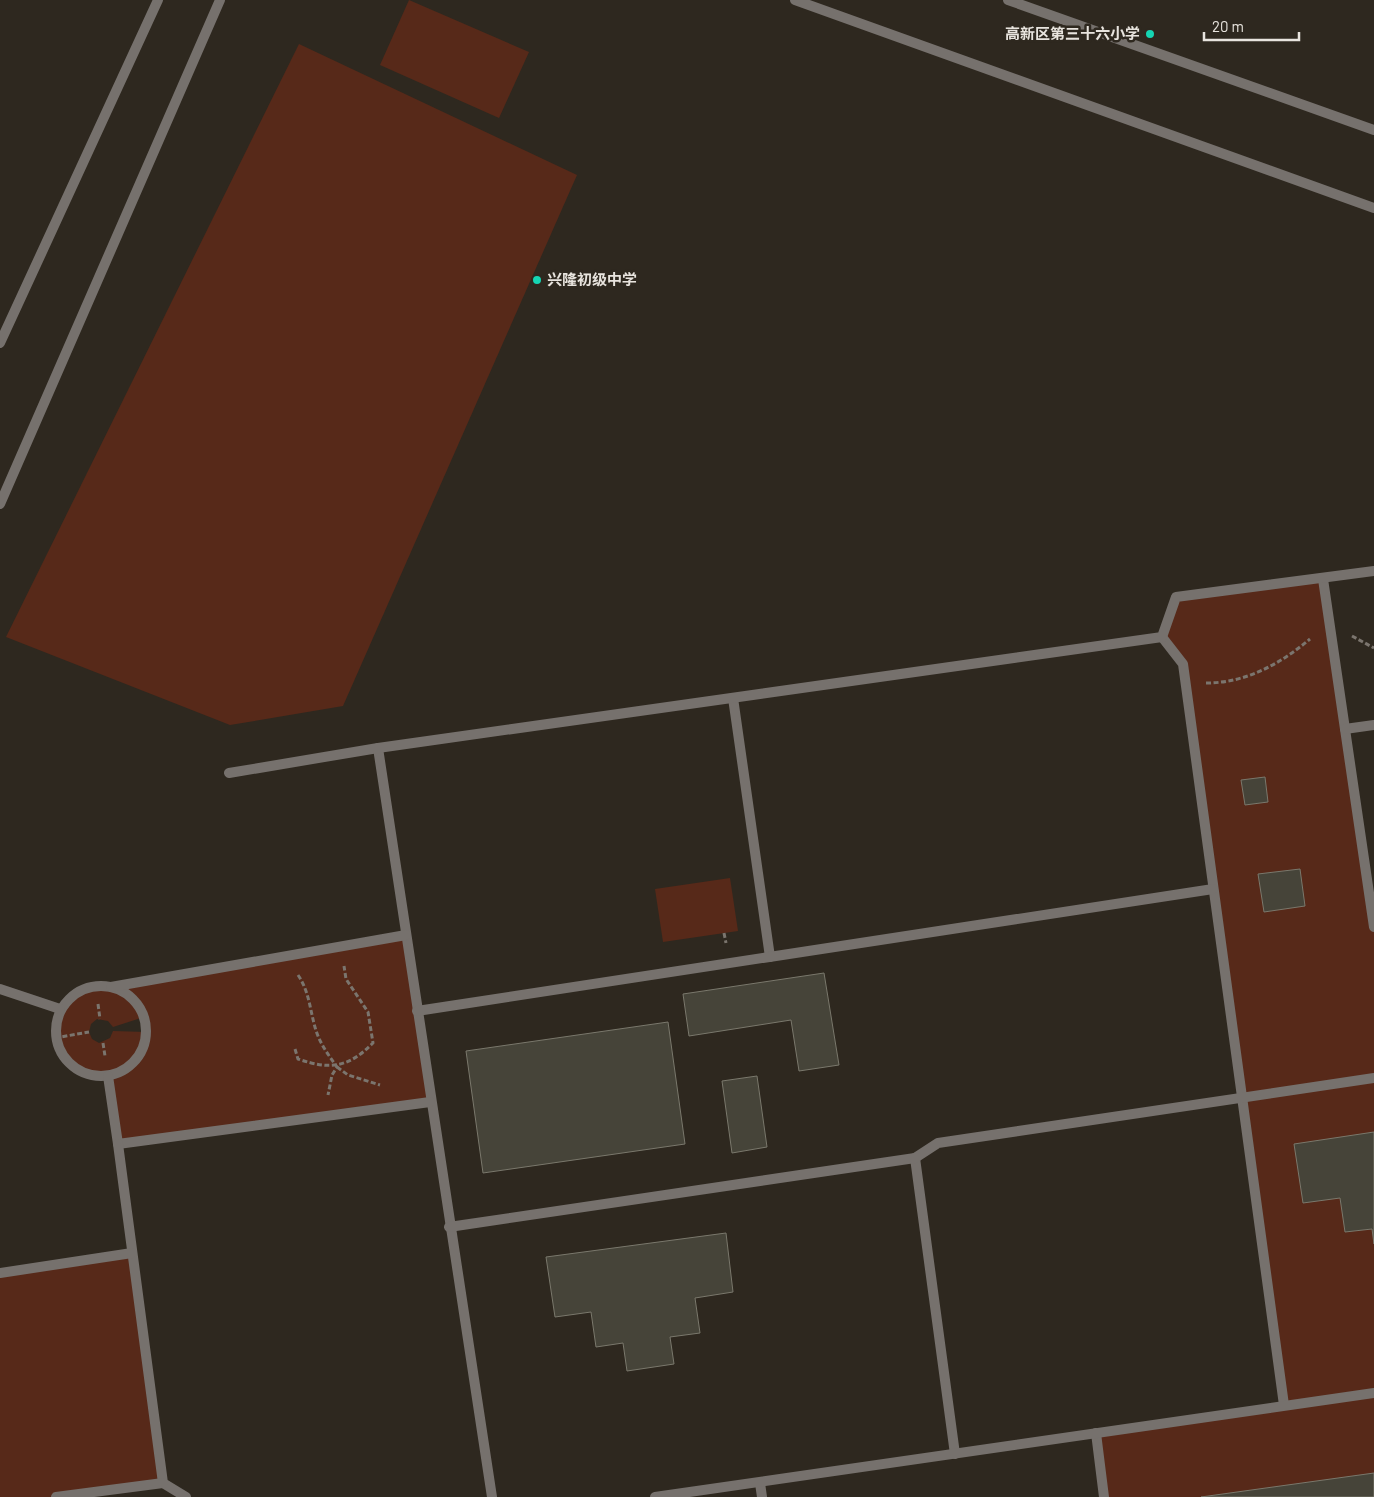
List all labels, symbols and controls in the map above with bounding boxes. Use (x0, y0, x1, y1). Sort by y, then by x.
scale bar (1204, 10, 1299, 42)
text: 20 m (1212, 17, 1244, 35)
place label: 高新区第三十六小学 (1005, 24, 1140, 42)
marker: 高新区第三十六小学 (1144, 28, 1156, 40)
place label: 兴隆初级中学 (547, 270, 637, 288)
marker: 兴隆初级中学 (531, 274, 543, 286)

